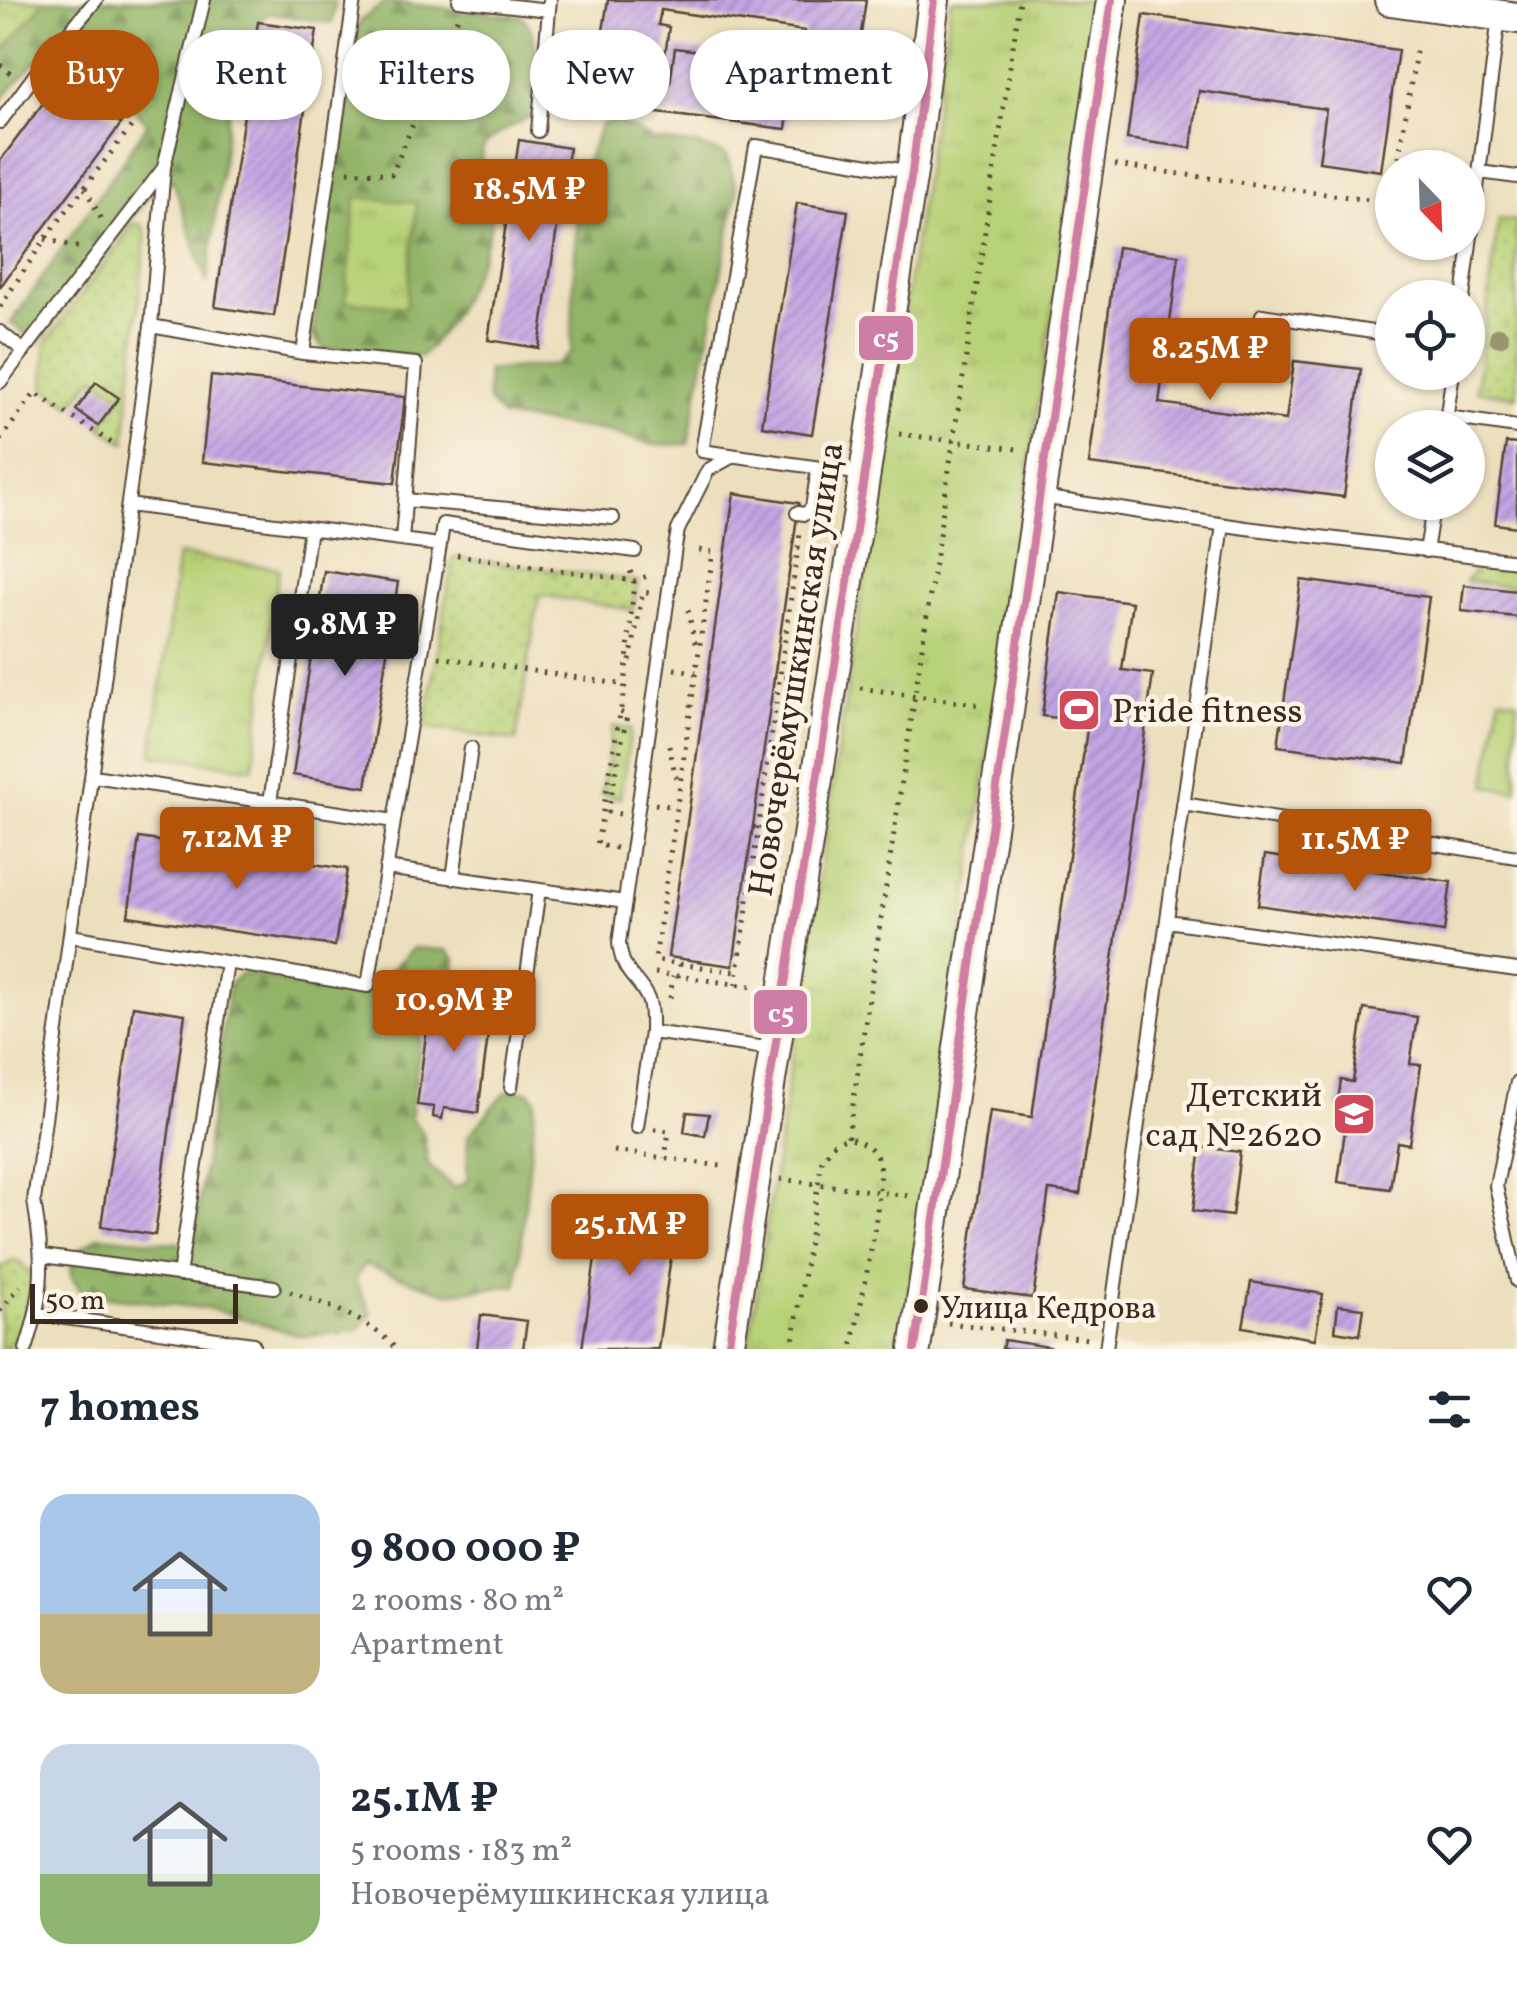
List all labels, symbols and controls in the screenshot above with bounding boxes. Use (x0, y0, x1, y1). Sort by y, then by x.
chip: Buy (30, 30, 159, 120)
chip: Rent (179, 30, 322, 120)
chip: Filters (342, 30, 510, 120)
chip: New (530, 30, 670, 120)
chip: Apartment (690, 30, 928, 120)
north arrow (1375, 150, 1485, 260)
map controls (1375, 150, 1485, 520)
pin: 18.5M ₽ (437, 159, 621, 244)
text: 18.5M ₽ (472, 169, 586, 213)
button: locate (1375, 280, 1485, 390)
line badge: с5 (857, 314, 915, 362)
pin: 8.25M ₽ (1118, 318, 1302, 403)
text: с5 (873, 320, 899, 359)
text: 8.25M ₽ (1151, 328, 1269, 372)
button: layers (1375, 410, 1485, 520)
street label: Новочерёмушкинская улица (738, 439, 858, 900)
pin: 9.8M ₽ (264, 594, 426, 679)
text: 9.8M ₽ (293, 604, 397, 648)
sports icon: Pride fitness (1056, 687, 1102, 733)
place label: Pride fitness (1112, 689, 1303, 737)
pin: 7.12M ₽ (145, 807, 329, 892)
pin: 11.5M ₽ (1263, 809, 1447, 894)
text: 7.12M ₽ (182, 817, 292, 861)
text: 11.5M ₽ (1300, 819, 1410, 863)
pin: 10.9M ₽ (362, 970, 546, 1055)
text: 10.9M ₽ (395, 980, 513, 1024)
line badge: с5 (752, 988, 809, 1036)
text: с5 (768, 995, 794, 1034)
place label: Детский сад №2620 (1145, 1073, 1322, 1161)
school or university icon: Детский сад №2620 (1331, 1091, 1377, 1137)
pin: 25.1M ₽ (538, 1194, 722, 1279)
text: 25.1M ₽ (573, 1204, 687, 1248)
scale bar (30, 1279, 238, 1324)
text: 50 m (45, 1282, 105, 1321)
place label: Улица Кедрова (940, 1288, 1157, 1332)
marker: Улица Кедрова (911, 1296, 931, 1316)
text: 7 homes (40, 1380, 200, 1439)
icon: filters (1422, 1382, 1477, 1437)
text: 9 800 000 ₽ (350, 1521, 581, 1580)
icon: home (120, 1534, 240, 1654)
icon: heart (1422, 1567, 1477, 1622)
text: 2 rooms · 80 m² (350, 1580, 564, 1624)
text: Apartment (350, 1624, 504, 1668)
text: 25.1M ₽ (350, 1771, 499, 1830)
icon: home (120, 1784, 240, 1904)
icon: heart (1422, 1817, 1477, 1872)
text: 5 rooms · 183 m² (350, 1830, 572, 1874)
text: Новочерёмушкинская улица (350, 1874, 770, 1918)

